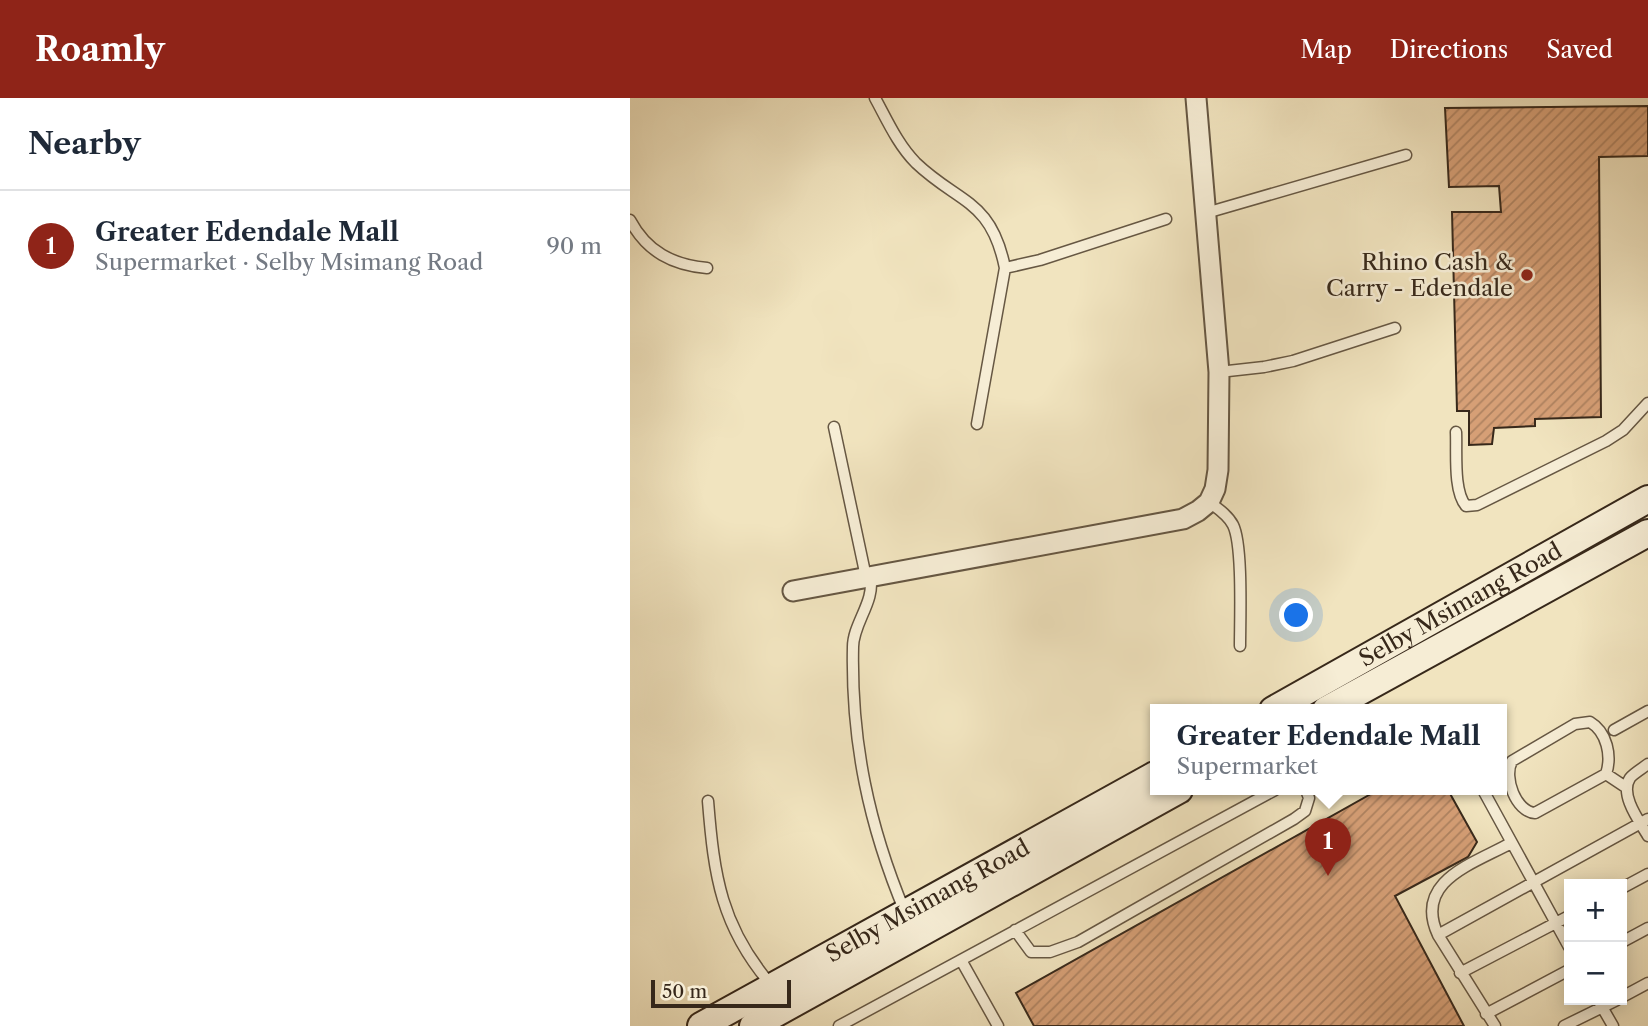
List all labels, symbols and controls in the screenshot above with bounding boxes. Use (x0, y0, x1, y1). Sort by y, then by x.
text: Roamly (35, 29, 165, 70)
text: Map (1300, 35, 1352, 64)
text: Directions (1390, 35, 1508, 64)
text: Saved (1546, 35, 1613, 64)
text: Nearby (28, 125, 141, 162)
text: Greater Edendale Mall (95, 216, 399, 248)
text: 1 (46, 232, 56, 260)
text: 90 m (546, 232, 602, 260)
text: Supermarket · Selby Msimang Road (95, 248, 483, 276)
place label: Rhino Cash & Carry - Edendale (1326, 248, 1513, 302)
marker: Rhino Cash & Carry - Edendale (1519, 267, 1535, 283)
street label: Selby Msimang Road (1354, 536, 1567, 673)
your location (1279, 598, 1313, 632)
popup (1150, 704, 1507, 795)
text: Greater Edendale Mall (1177, 720, 1480, 752)
text: Supermarket (1177, 752, 1318, 780)
pin: 1 (1305, 818, 1351, 876)
street label: Selby Msimang Road (821, 833, 1034, 968)
map controls (1564, 879, 1627, 1005)
button: + (1564, 879, 1627, 942)
button: − (1564, 942, 1627, 1005)
scale bar (651, 977, 791, 1009)
text: 50 m (662, 980, 707, 1003)

